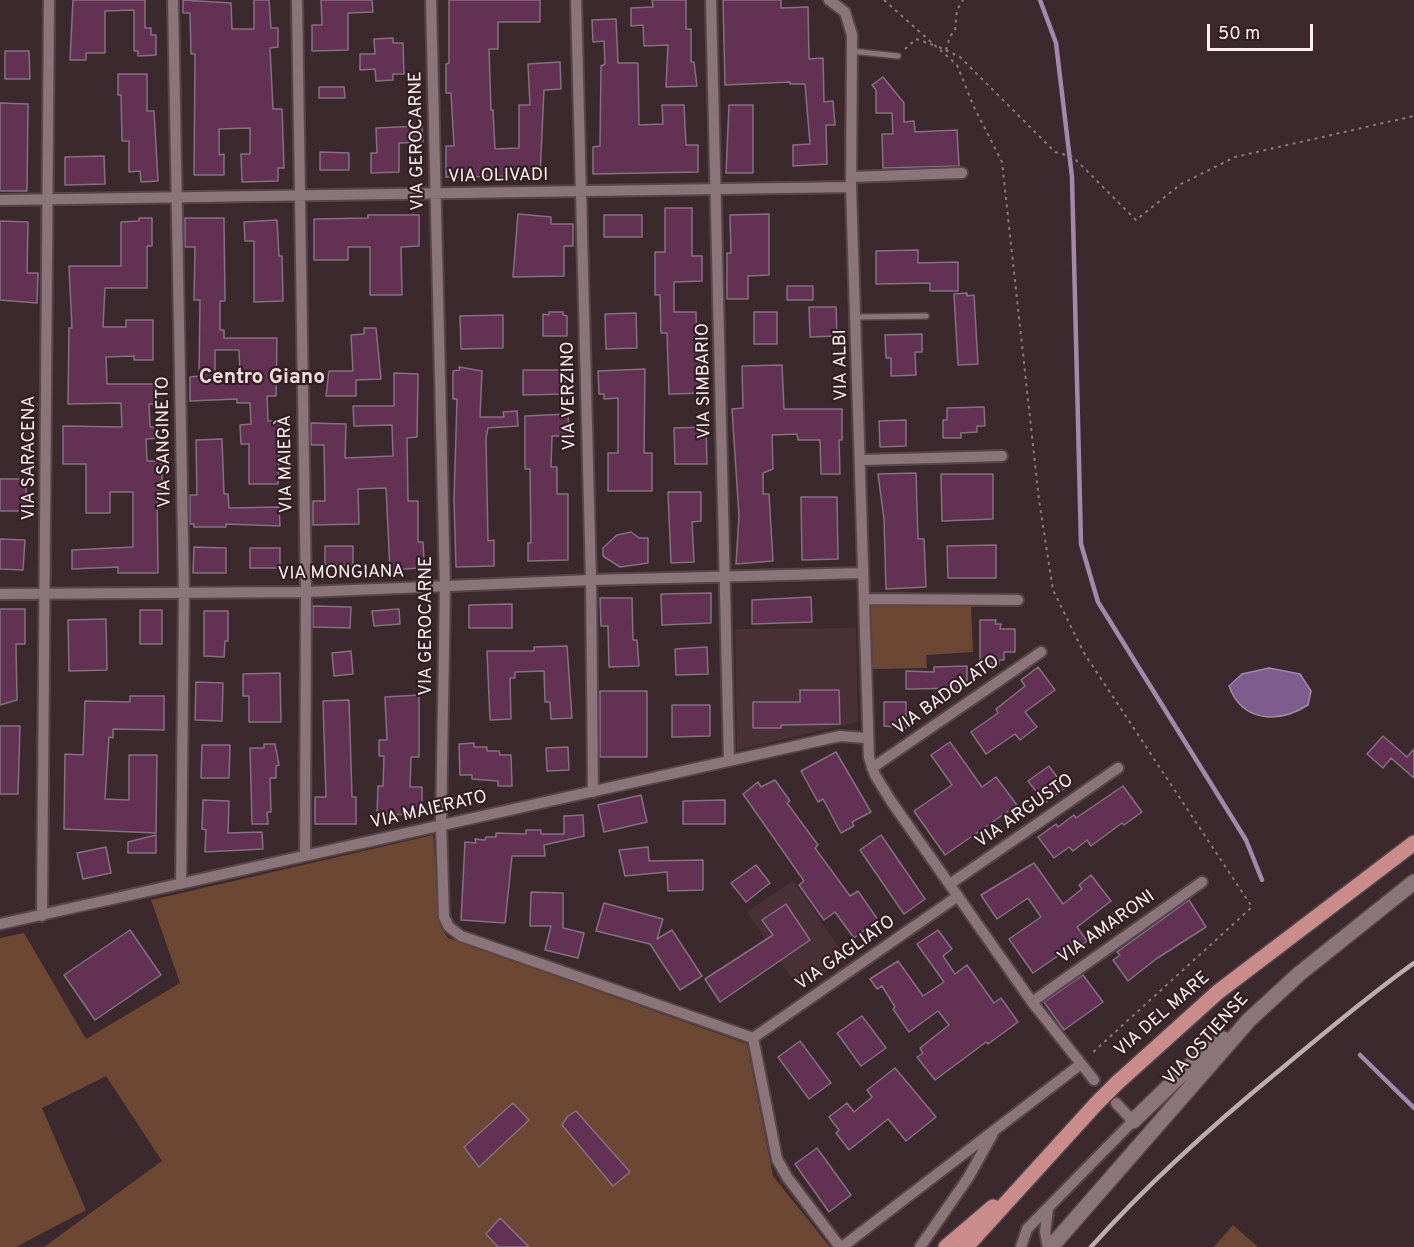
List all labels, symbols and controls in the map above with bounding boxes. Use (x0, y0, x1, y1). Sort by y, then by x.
scale bar (1210, 12, 1316, 50)
text: 50 m (1218, 23, 1260, 46)
street label: VIA GEROCARNE (406, 71, 430, 211)
street label: VIA OLIVADI (448, 165, 548, 189)
street label: VIA SIMBARIO (693, 323, 717, 439)
street label: VIA ALBI (831, 329, 853, 401)
street label: VIA VERZINO (558, 341, 582, 451)
district label: Centro Giano (199, 366, 325, 392)
street label: VIA SANGINETO (153, 376, 177, 508)
street label: VIA SARACENA (19, 396, 41, 520)
street label: VIA MAIERÀ (275, 415, 299, 513)
street label: VIA GEROCARNE (416, 556, 438, 696)
street label: VIA MONGIANA (277, 562, 405, 586)
street label: VIA BADOLATO (890, 651, 1004, 741)
street label: VIA ARGUSTO (972, 770, 1078, 854)
street label: VIA MAIERATO (369, 787, 489, 835)
street label: VIA AMARONI (1054, 887, 1160, 969)
street label: VIA GAGLIATO (792, 912, 900, 996)
street label: VIA DEL MARE (1111, 968, 1215, 1062)
street label: VIA OSTIENSE (1160, 989, 1254, 1091)

